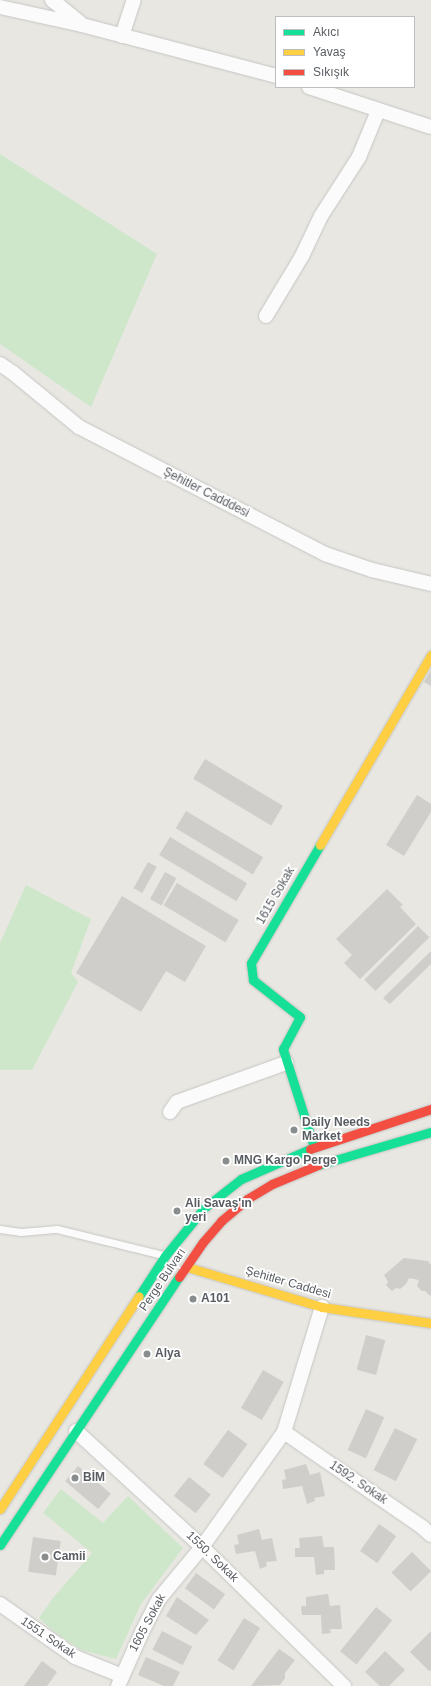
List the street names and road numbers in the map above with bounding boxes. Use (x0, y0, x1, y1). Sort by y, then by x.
street label: Şehitler Cadddesi (161, 465, 251, 521)
street label: 1615 Sokak (254, 865, 298, 927)
street label: Perge Bulvarı (137, 1246, 189, 1314)
street label: Şehitler Caddesi (244, 1264, 332, 1302)
street label: 1592. Sokak (326, 1458, 390, 1508)
street label: 1550. Sokak (183, 1529, 241, 1585)
street label: 1605 Sokak (127, 1592, 169, 1654)
street label: 1551 Sokak (18, 1614, 78, 1662)

